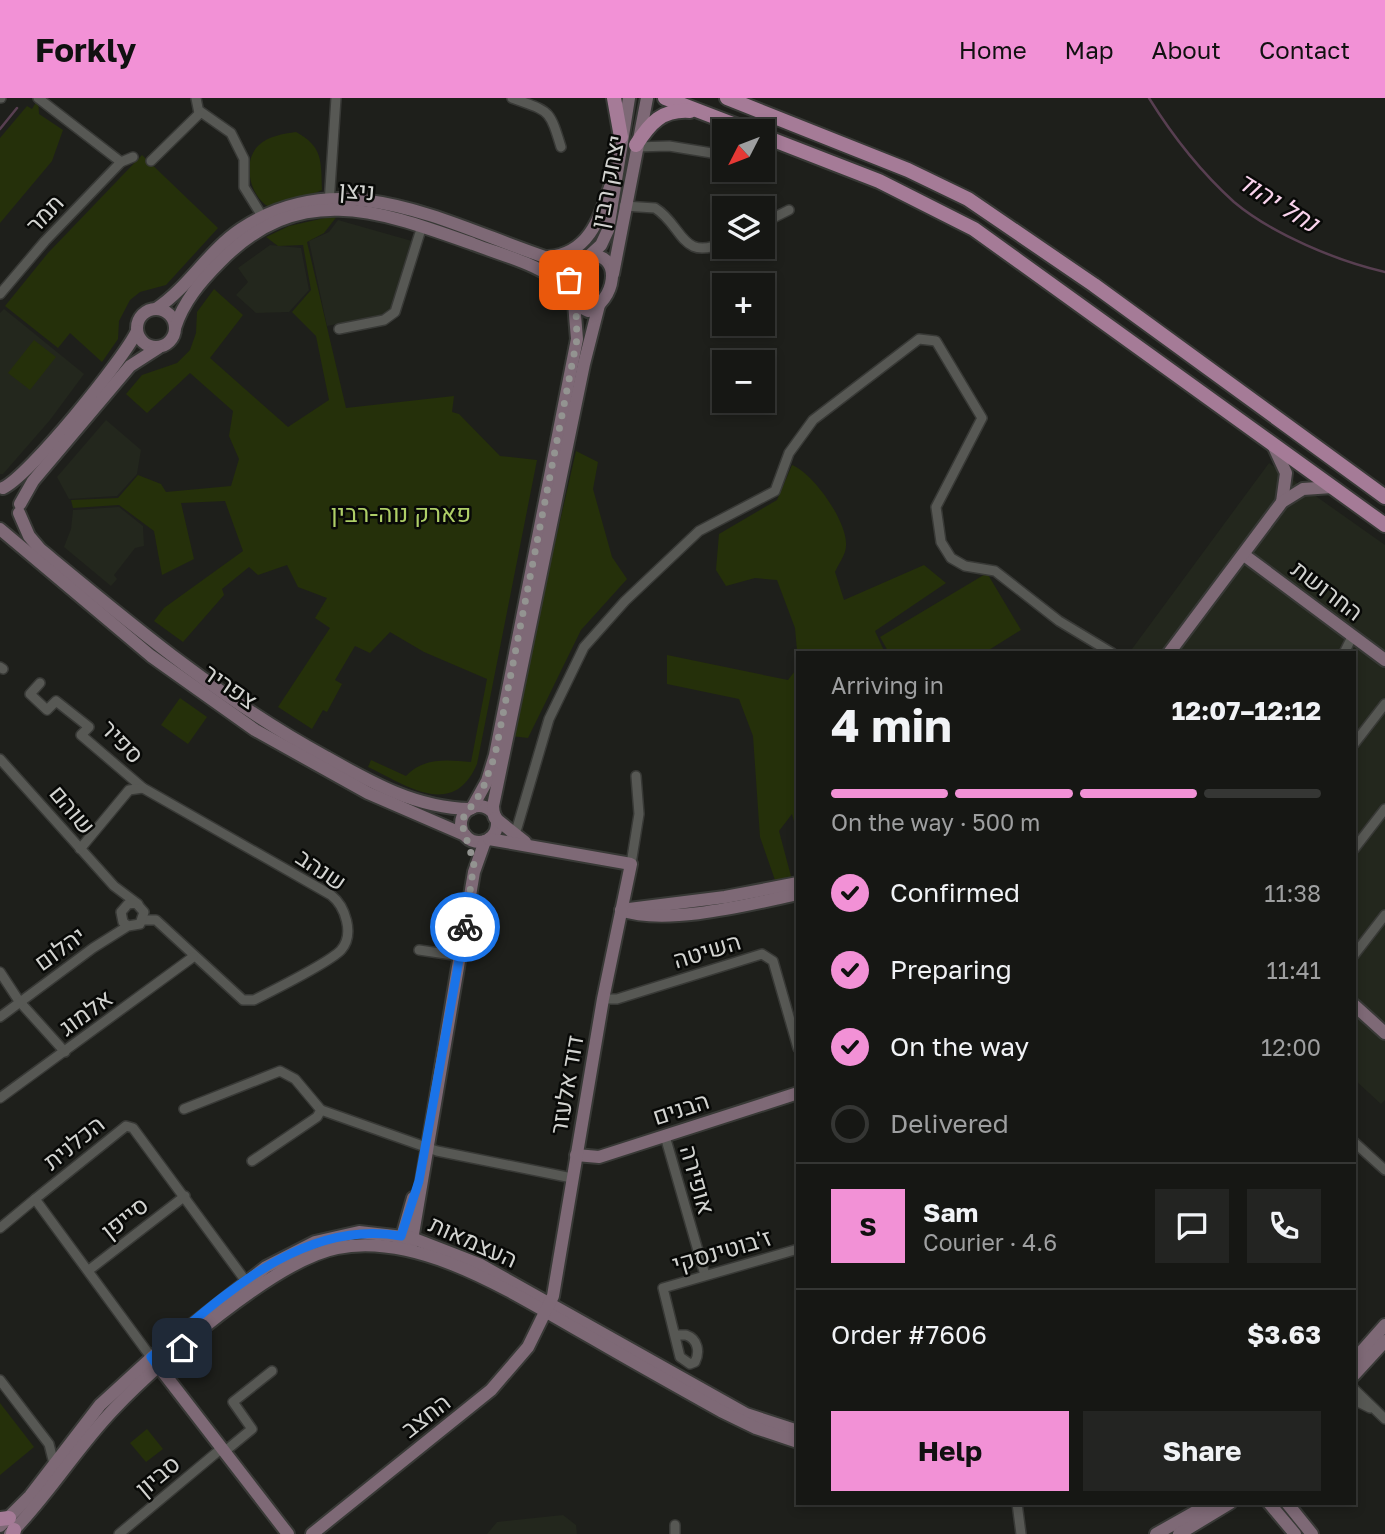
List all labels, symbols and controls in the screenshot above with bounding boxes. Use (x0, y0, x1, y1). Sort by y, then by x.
text: Forkly (35, 30, 136, 69)
text: Home (959, 35, 1027, 64)
text: Map (1065, 35, 1114, 64)
text: About (1152, 35, 1221, 64)
text: Contact (1259, 35, 1350, 64)
north arrow (712, 119, 775, 182)
map controls (712, 119, 775, 413)
street label: יצחק רבין (583, 133, 630, 231)
water label: נחל יהוד (1232, 165, 1326, 239)
street label: ניצן (338, 174, 376, 205)
street label: תמר (19, 188, 69, 238)
button: layers (712, 196, 775, 259)
pin (539, 250, 599, 310)
icon: bag (550, 261, 588, 299)
button: + (712, 273, 775, 336)
button: − (712, 350, 775, 413)
park label: פארק נוה-רבין (331, 498, 471, 527)
street label: החרושת (1287, 554, 1369, 626)
street label: צפריר (198, 657, 263, 715)
text: Arriving in (831, 671, 944, 699)
text: 12:07–12:12 (1172, 695, 1321, 726)
text: 4 min (831, 697, 952, 752)
street label: ספיר (96, 713, 151, 769)
street label: שוהם (44, 778, 102, 840)
text: On the way · 500 m (831, 808, 1040, 836)
street label: שנהב (291, 841, 353, 896)
icon: check (831, 874, 869, 912)
text: Confirmed (890, 877, 1020, 908)
text: 11:38 (1264, 879, 1321, 907)
courier (430, 892, 500, 962)
icon: bike (446, 908, 484, 946)
street label: יהלום (28, 920, 90, 976)
street label: השיטה (669, 926, 744, 974)
icon: check (831, 951, 869, 989)
text: Preparing (890, 954, 1012, 985)
text: 11:41 (1267, 956, 1321, 984)
street label: אלמוג (53, 983, 118, 1041)
icon: check (831, 1028, 869, 1066)
text: On the way (890, 1031, 1029, 1062)
street label: דוד אלעזר (543, 1033, 588, 1136)
text: 12:00 (1261, 1033, 1321, 1061)
street label: הבנים (649, 1085, 713, 1130)
street label: הכלנית (37, 1108, 109, 1175)
text: Delivered (890, 1108, 1009, 1139)
street label: אופירה (675, 1142, 722, 1218)
street label: סייפן (95, 1189, 153, 1244)
button: chat (1155, 1189, 1229, 1263)
button: phone (1247, 1189, 1321, 1263)
text: Sam (923, 1197, 978, 1228)
street label: העצמאות (425, 1208, 522, 1273)
text: S (859, 1211, 877, 1242)
street label: ז'בוטינסקי (669, 1222, 774, 1278)
text: Courier · 4.6 (923, 1228, 1057, 1256)
pin (152, 1318, 212, 1378)
text: Order #7606 (831, 1319, 987, 1350)
text: $3.63 (1247, 1319, 1321, 1350)
icon: home (163, 1329, 201, 1367)
street label: החצב (395, 1387, 455, 1443)
button: Help (831, 1411, 1069, 1491)
button: Share (1083, 1411, 1321, 1491)
street label: סביון (129, 1448, 185, 1502)

